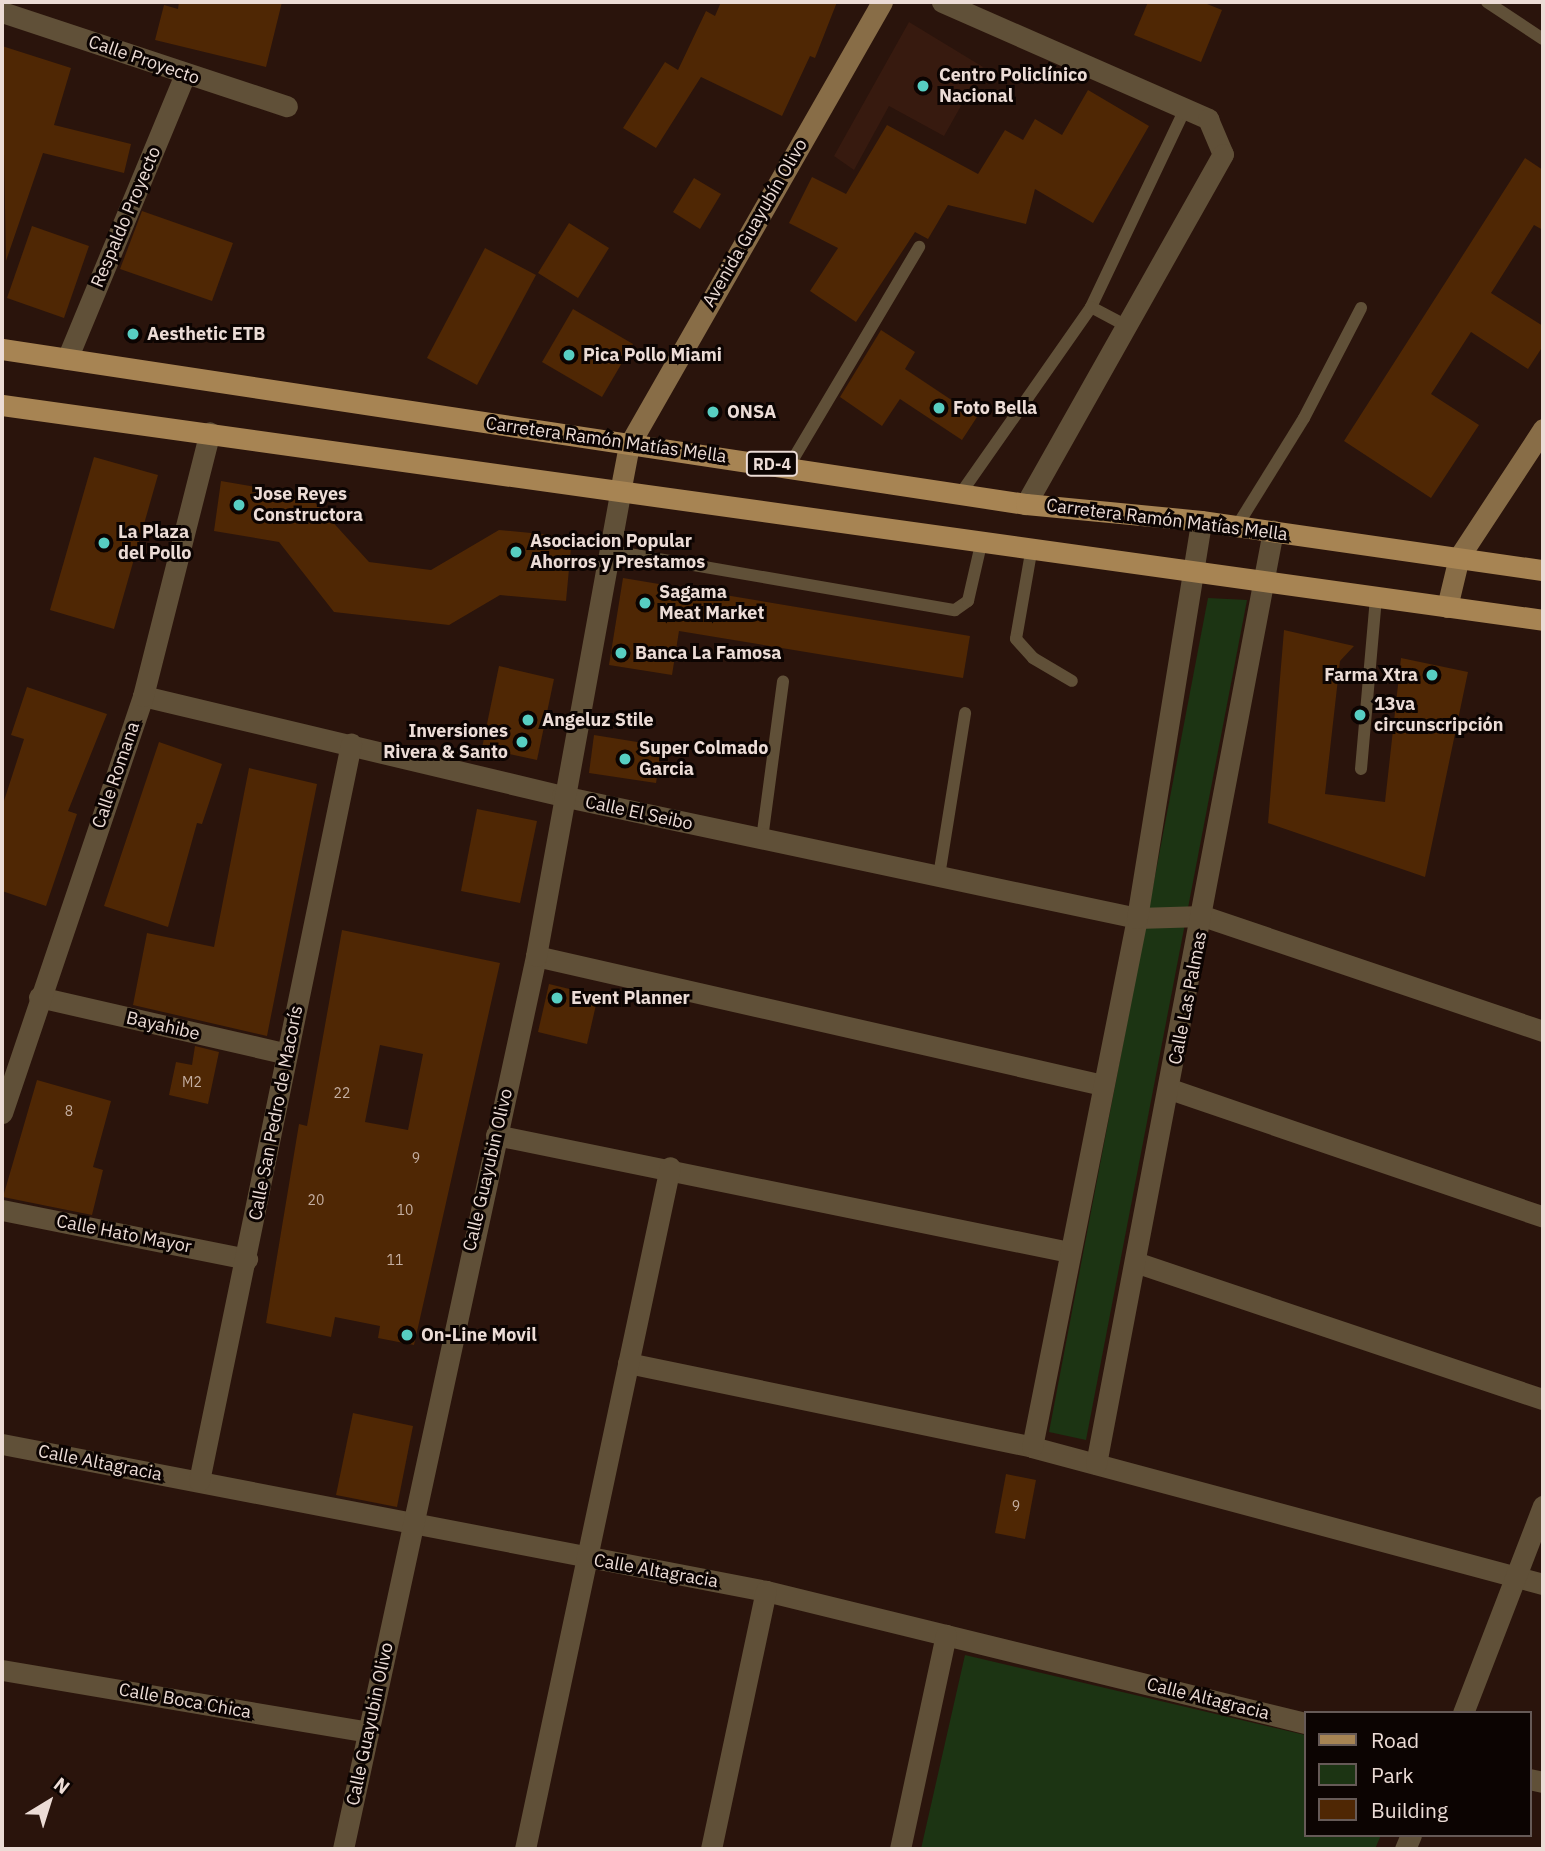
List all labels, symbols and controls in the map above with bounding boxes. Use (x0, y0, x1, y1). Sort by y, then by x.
street label: Calle Proyecto (86, 31, 202, 89)
place label: Centro Policlínico Nacional (939, 65, 1087, 108)
marker: Centro Policlínico Nacional (913, 76, 933, 96)
street label: Avenida Guayubín Olivo (698, 135, 812, 311)
street label: Respaldo Proyecto (87, 143, 165, 291)
place label: Aesthetic ETB (147, 323, 265, 345)
marker: Aesthetic ETB (125, 326, 141, 342)
place label: Pica Pollo Miami (583, 344, 722, 366)
marker: Pica Pollo Miami (561, 347, 577, 363)
place label: Foto Bella (953, 397, 1037, 419)
marker: Foto Bella (931, 400, 947, 416)
place label: ONSA (727, 401, 776, 423)
marker: ONSA (705, 404, 721, 420)
street label: Carretera Ramón Matías Mella (484, 412, 728, 468)
road number: RD-4 (746, 452, 798, 477)
place label: Jose Reyes Constructora (253, 484, 363, 526)
street label: Carretera Ramón Matías Mella (1045, 494, 1289, 546)
marker: Jose Reyes Constructora (231, 497, 247, 513)
place label: La Plaza del Pollo (118, 522, 191, 564)
place label: Asociacion Popular Ahorros y Prestamos (530, 531, 705, 574)
marker: La Plaza del Pollo (96, 535, 112, 551)
marker: Asociacion Popular Ahorros y Prestamos (508, 544, 524, 560)
place label: Sagama Meat Market (659, 582, 764, 624)
marker: Sagama Meat Market (637, 595, 653, 611)
place label: Banca La Famosa (635, 642, 781, 664)
marker: Banca La Famosa (613, 645, 629, 661)
place label: Farma Xtra (1324, 664, 1418, 686)
marker: Farma Xtra (1424, 667, 1440, 683)
place label: 13va circunscripción (1374, 694, 1503, 736)
marker: 13va circunscripción (1352, 707, 1368, 723)
place label: Angeluz Stile (542, 709, 654, 731)
marker: Angeluz Stile (520, 712, 536, 728)
street label: Calle Romana (88, 719, 144, 831)
place label: Inversiones Rivera & Santo (383, 721, 508, 764)
marker: Inversiones Rivera & Santo (514, 734, 530, 750)
place label: Super Colmado Garcia (639, 738, 768, 780)
marker: Super Colmado Garcia (617, 751, 633, 767)
street label: Calle El Seibo (583, 791, 695, 835)
street label: Calle Las Palmas (1164, 929, 1212, 1067)
place label: Event Planner (571, 987, 690, 1009)
marker: Event Planner (549, 990, 565, 1006)
street label: Calle San Pedro de Macorís (245, 1004, 307, 1222)
street label: Bayahibe (124, 1007, 202, 1045)
house number: M2 (182, 1074, 202, 1090)
house number: 22 (334, 1085, 350, 1101)
street label: Calle Guayubin Olivo (459, 1086, 517, 1254)
house number: 8 (65, 1103, 73, 1119)
house number: 9 (412, 1150, 420, 1166)
house number: 20 (308, 1192, 324, 1208)
house number: 10 (397, 1202, 413, 1218)
street label: Calle Hato Mayor (55, 1210, 193, 1258)
house number: 11 (387, 1252, 403, 1268)
place label: On-Line Movil (421, 1324, 537, 1346)
marker: On-Line Movil (399, 1327, 415, 1343)
street label: Calle Altagracia (36, 1440, 164, 1486)
house number: 9 (1012, 1498, 1020, 1514)
street label: Calle Altagracia (592, 1549, 720, 1593)
street label: Calle Guayubin Olivo (342, 1640, 398, 1808)
street label: Calle Altagracia (1144, 1673, 1272, 1725)
street label: Calle Boca Chica (117, 1679, 253, 1723)
legend (1304, 1711, 1531, 1837)
text: Road (1371, 1726, 1419, 1754)
text: Park (1371, 1761, 1414, 1789)
north arrow (14, 1767, 84, 1837)
text: N (49, 1772, 75, 1799)
text: Building (1371, 1796, 1448, 1824)

